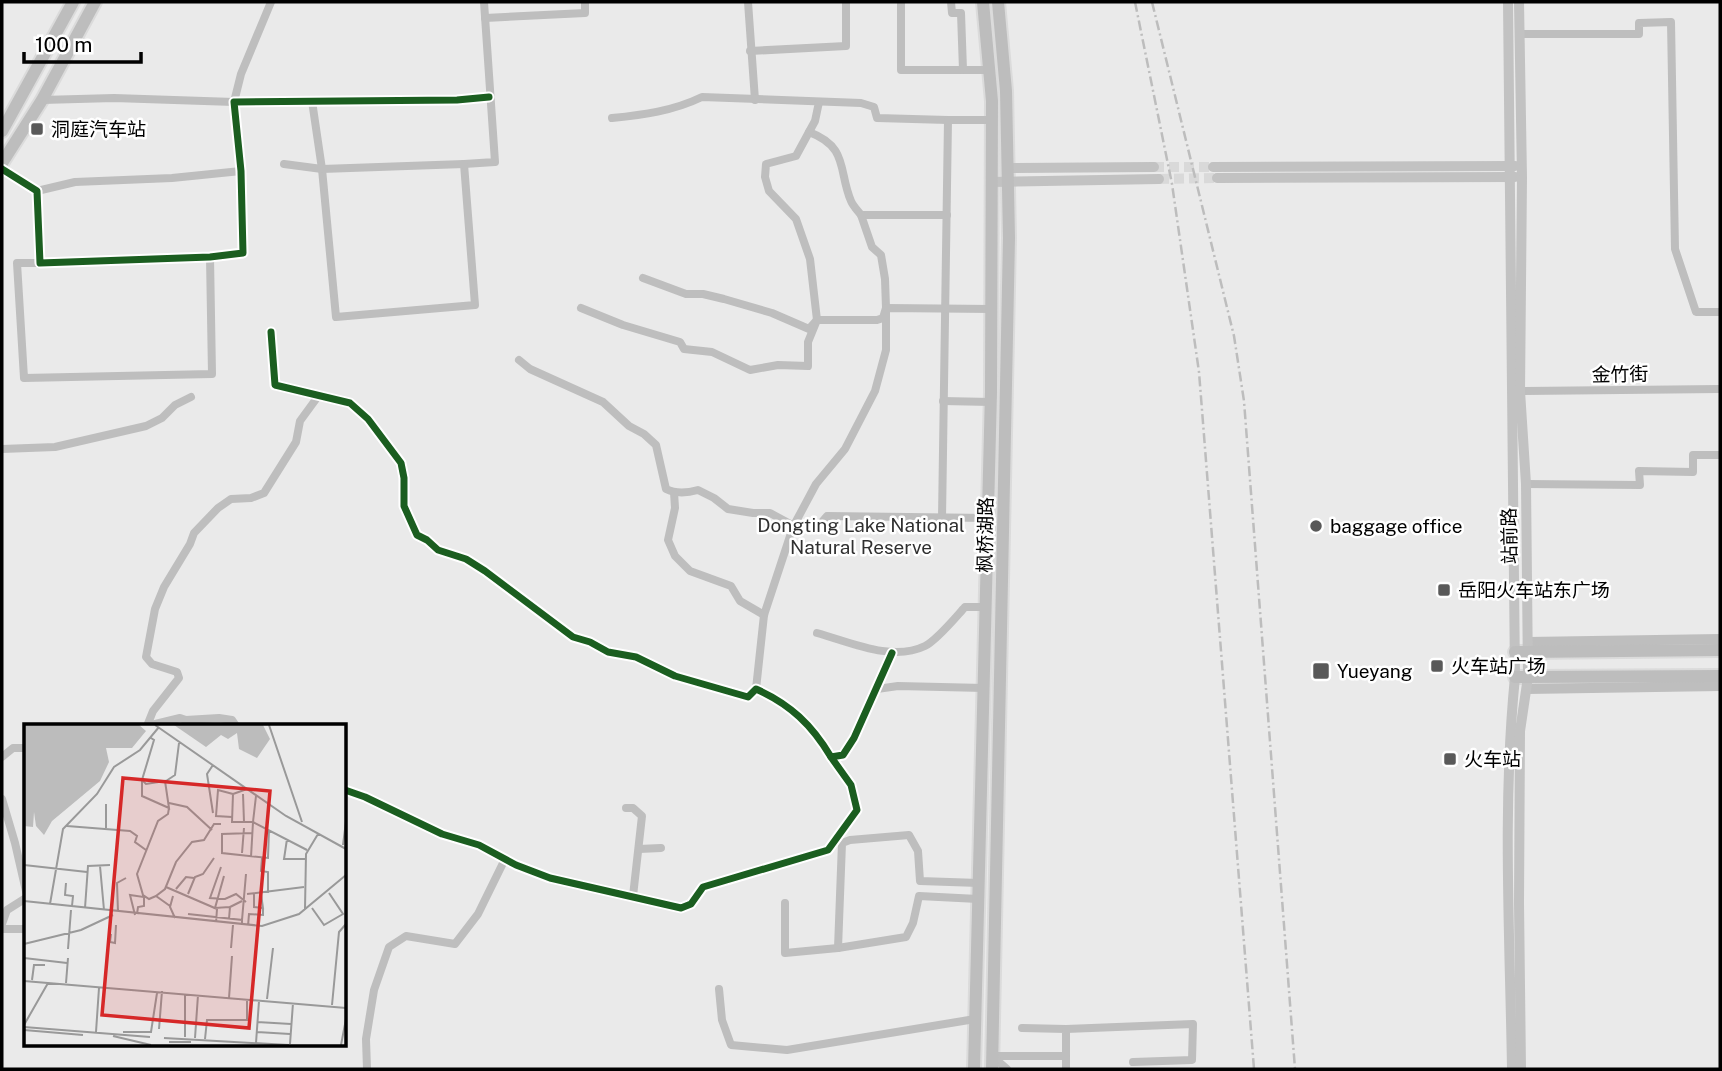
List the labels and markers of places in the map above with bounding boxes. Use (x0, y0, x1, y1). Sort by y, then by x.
place label: 洞庭汽车站 (51, 118, 146, 140)
marker: 洞庭汽车站 (29, 121, 45, 137)
place label: baggage office (1330, 515, 1462, 537)
marker: baggage office (1308, 518, 1324, 534)
place label: 岳阳火车站东广场 (1458, 579, 1610, 601)
marker: 岳阳火车站东广场 (1436, 582, 1452, 598)
place label: 火车站广场 (1451, 655, 1546, 677)
marker: 火车站广场 (1429, 658, 1445, 674)
place label: Yueyang (1337, 660, 1413, 682)
marker: Yueyang (1311, 661, 1331, 681)
place label: 火车站 (1464, 748, 1521, 770)
marker: 火车站 (1442, 751, 1458, 767)

